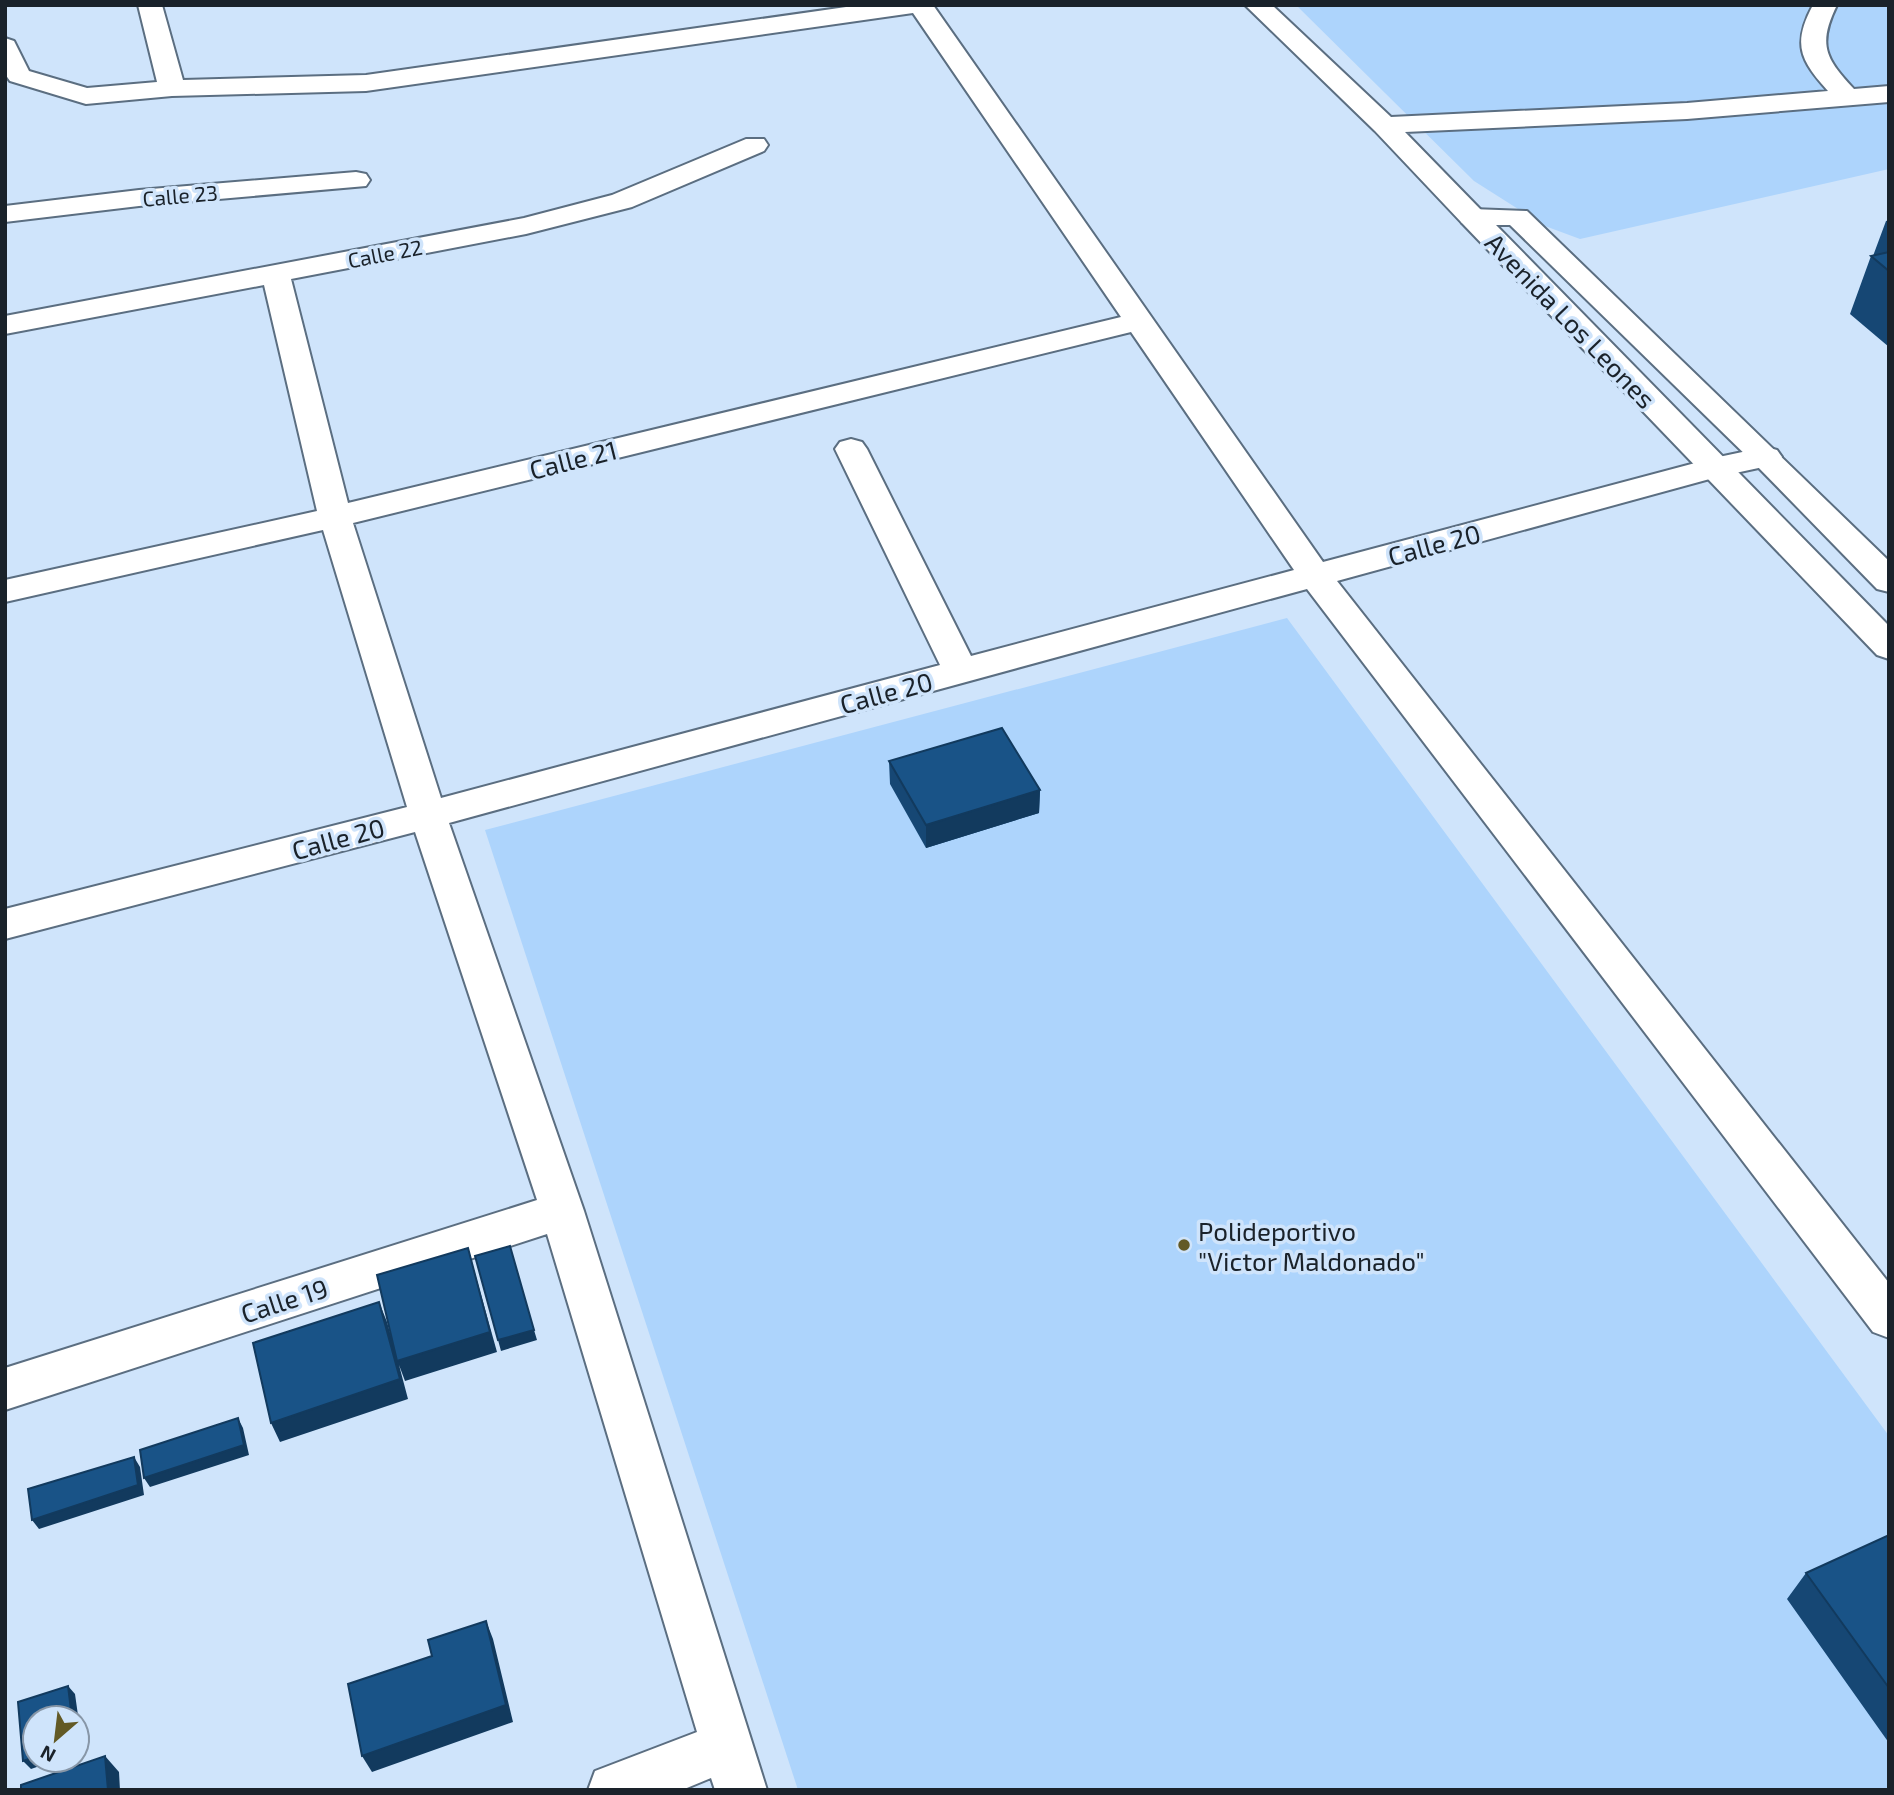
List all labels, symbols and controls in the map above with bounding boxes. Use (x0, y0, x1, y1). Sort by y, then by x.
street label: Calle 23 (141, 179, 219, 211)
street label: Avenida Los Leones (1480, 226, 1662, 414)
street label: Calle 22 (346, 234, 424, 272)
street label: Calle 21 (526, 433, 620, 485)
street label: Calle 20 (1384, 517, 1484, 571)
street label: Calle 20 (836, 665, 936, 719)
street label: Calle 20 (288, 811, 388, 865)
place label: Polideportivo "Victor Maldonado" (1198, 1215, 1425, 1276)
marker: Polideportivo "Victor Maldonado" (1176, 1237, 1192, 1253)
street label: Calle 19 (237, 1271, 331, 1329)
north arrow (21, 1704, 91, 1774)
text: N (36, 1741, 59, 1768)

